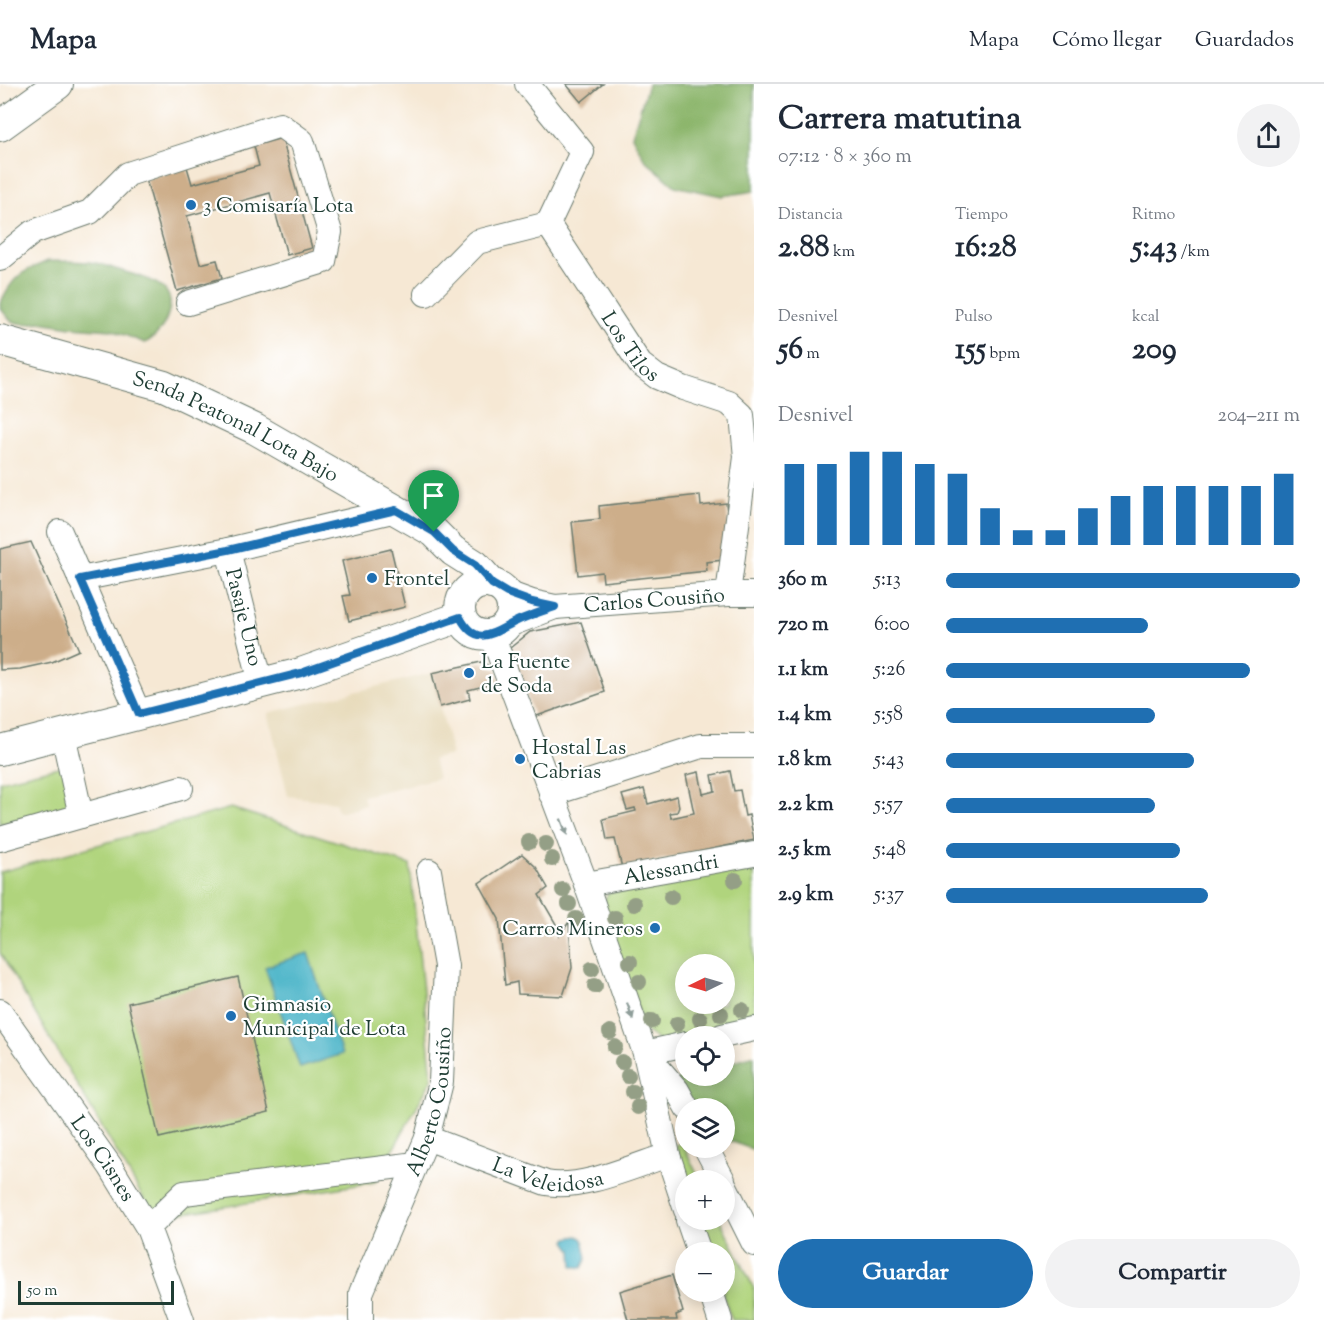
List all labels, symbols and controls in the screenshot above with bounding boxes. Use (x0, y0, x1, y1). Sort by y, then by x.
text: Mapa (30, 21, 97, 61)
text: Mapa (969, 26, 1019, 56)
text: Cómo llegar (1052, 26, 1162, 56)
text: Guardados (1195, 26, 1294, 56)
text: Carrera matutina (778, 96, 1021, 144)
button: share (1237, 104, 1300, 167)
text: 07:12 · 8 × 360 m (778, 143, 912, 172)
place label: 3 Comisaría Lota (203, 192, 354, 222)
marker: 3 Comisaría Lota (184, 198, 198, 212)
text: Distancia (778, 204, 843, 227)
text: Tiempo (955, 204, 1008, 227)
text: Ritmo (1132, 204, 1175, 227)
text: 2.88 (778, 227, 830, 270)
text: 16:28 (955, 227, 1017, 270)
text: 5:43 (1132, 227, 1177, 270)
text: km (830, 241, 855, 264)
text: /km (1177, 241, 1210, 264)
street label: Los Tilos (592, 306, 665, 391)
text: Desnivel (778, 306, 838, 329)
text: Pulso (955, 306, 993, 329)
text: kcal (1132, 306, 1160, 329)
text: 56 (778, 329, 803, 372)
text: 155 (955, 329, 986, 372)
text: 209 (1132, 329, 1177, 372)
text: m (803, 343, 820, 366)
text: bpm (986, 343, 1020, 366)
street label: Senda Peatonal Lota Bajo (129, 365, 344, 491)
text: Desnivel (778, 402, 853, 431)
text: 204–211 m (1218, 402, 1300, 431)
pin (408, 470, 459, 532)
icon: arrive (417, 479, 450, 512)
street label: Pasaje Uno (216, 565, 269, 670)
place label: Frontel (384, 565, 450, 595)
text: 360 m (778, 566, 827, 595)
text: 5:13 (874, 566, 901, 595)
marker: Frontel (365, 571, 379, 585)
street label: Carlos Cousiño (583, 581, 726, 622)
text: 720 m (778, 611, 829, 640)
text: 6:00 (874, 611, 910, 640)
place label: La Fuente de Soda (481, 648, 570, 702)
text: 1.1 km (778, 656, 828, 685)
text: 5:26 (874, 656, 905, 685)
marker: La Fuente de Soda (462, 666, 476, 680)
text: 1.4 km (778, 701, 832, 730)
text: 5:58 (874, 701, 903, 730)
place label: Hostal Las Cabrias (532, 734, 626, 788)
text: 1.8 km (778, 746, 832, 775)
text: 5:43 (874, 746, 904, 775)
marker: Hostal Las Cabrias (513, 752, 527, 766)
text: 2.2 km (778, 791, 833, 820)
text: 5:57 (874, 791, 903, 820)
one-way arrow (559, 819, 569, 837)
text: 2.5 km (778, 836, 831, 865)
text: 5:48 (874, 836, 906, 865)
street label: Alessandri (621, 848, 721, 894)
text: 2.9 km (778, 881, 833, 910)
text: 5:37 (874, 881, 904, 910)
place label: Carros Mineros (502, 915, 643, 945)
marker: Carros Mineros (648, 921, 662, 935)
north arrow (675, 954, 735, 1014)
map controls (675, 954, 735, 1302)
place label: Gimnasio Municipal de Lota (243, 991, 407, 1045)
one-way arrow (626, 1002, 636, 1020)
marker: Gimnasio Municipal de Lota (224, 1009, 238, 1023)
street label: Alberto Cousiño (399, 1026, 460, 1182)
button: locate (675, 1026, 735, 1086)
button: layers (675, 1098, 735, 1158)
street label: Los Cisnes (62, 1110, 141, 1208)
street label: La Veleidosa (487, 1151, 608, 1201)
button: + (675, 1170, 735, 1230)
button: Guardar (778, 1239, 1033, 1308)
button: Compartir (1045, 1239, 1300, 1308)
button: − (675, 1242, 735, 1302)
scale bar (18, 1278, 174, 1306)
text: 50 m (27, 1280, 58, 1303)

